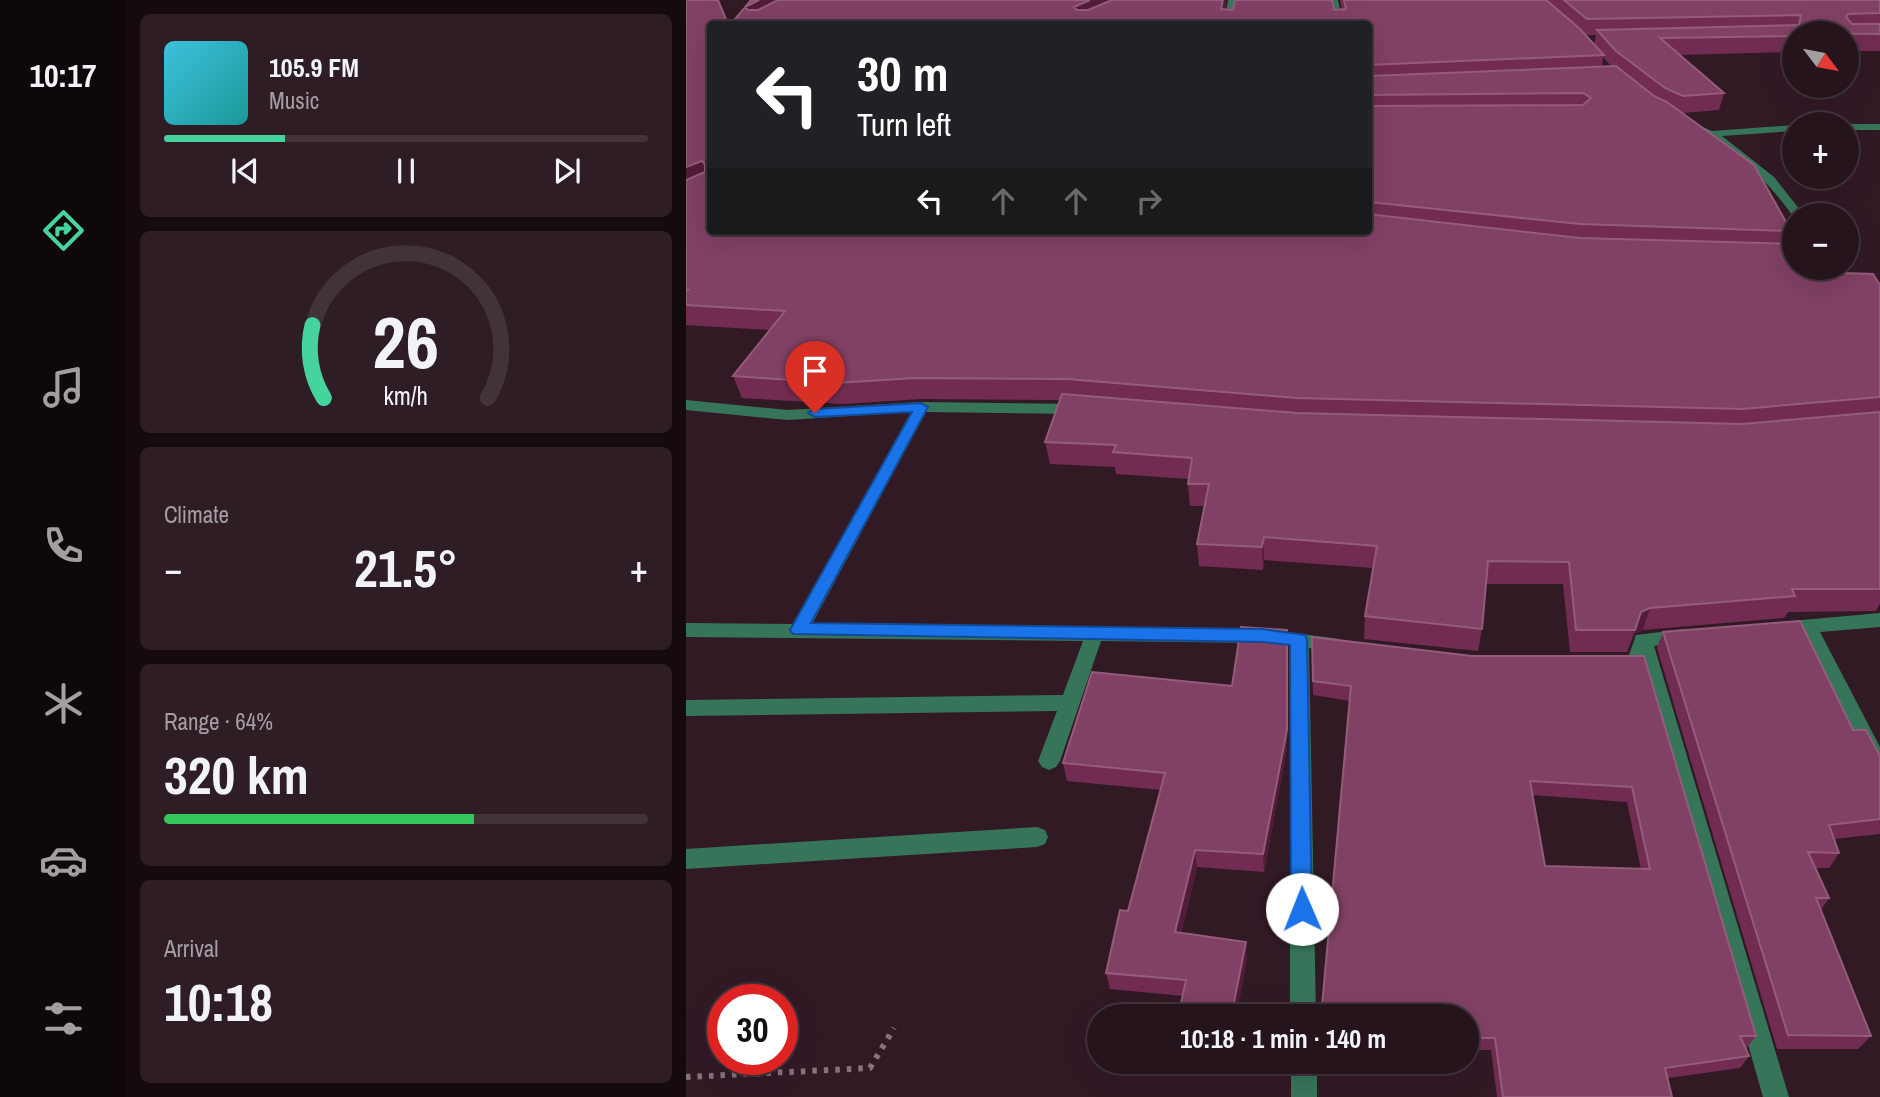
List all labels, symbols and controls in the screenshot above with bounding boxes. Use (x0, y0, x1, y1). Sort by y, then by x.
north arrow (1782, 21, 1858, 98)
map controls (1782, 21, 1859, 280)
text: 30 m (857, 40, 949, 106)
icon: left (742, 49, 833, 140)
text: 105.9 FM (269, 50, 359, 85)
text: 10:17 (29, 54, 97, 97)
text: Music (269, 85, 319, 116)
text: Turn left (857, 103, 951, 146)
button: + (1782, 112, 1859, 189)
icon: previous (226, 152, 264, 190)
icon: pause (387, 152, 425, 190)
icon: next (548, 152, 586, 190)
icon: left (911, 182, 949, 220)
icon: ahead (984, 182, 1022, 220)
icon: ahead (1057, 182, 1095, 220)
icon: right (1130, 182, 1168, 220)
button: − (1782, 203, 1859, 280)
icon: directions (39, 206, 88, 255)
text: 26 (373, 293, 439, 391)
pin (785, 341, 845, 413)
icon: arrive (796, 352, 834, 390)
icon: music (39, 363, 88, 412)
text: km/h (384, 379, 428, 413)
text: Climate (164, 499, 229, 530)
icon: phone (39, 521, 88, 570)
text: 21.5° (354, 533, 458, 603)
text: − (164, 543, 182, 594)
text: + (630, 543, 648, 594)
icon: climate (39, 679, 88, 728)
text: Range · 64% (164, 706, 273, 737)
text: 320 km (164, 740, 309, 810)
icon: car (39, 836, 88, 885)
position arrow (1265, 872, 1339, 946)
text: Arrival (164, 933, 219, 964)
text: 10:18 (164, 967, 273, 1037)
speed limit sign: 30 (707, 984, 798, 1075)
icon: filters (39, 994, 88, 1043)
text: 10:18 · 1 min · 140 m (1180, 1021, 1386, 1056)

